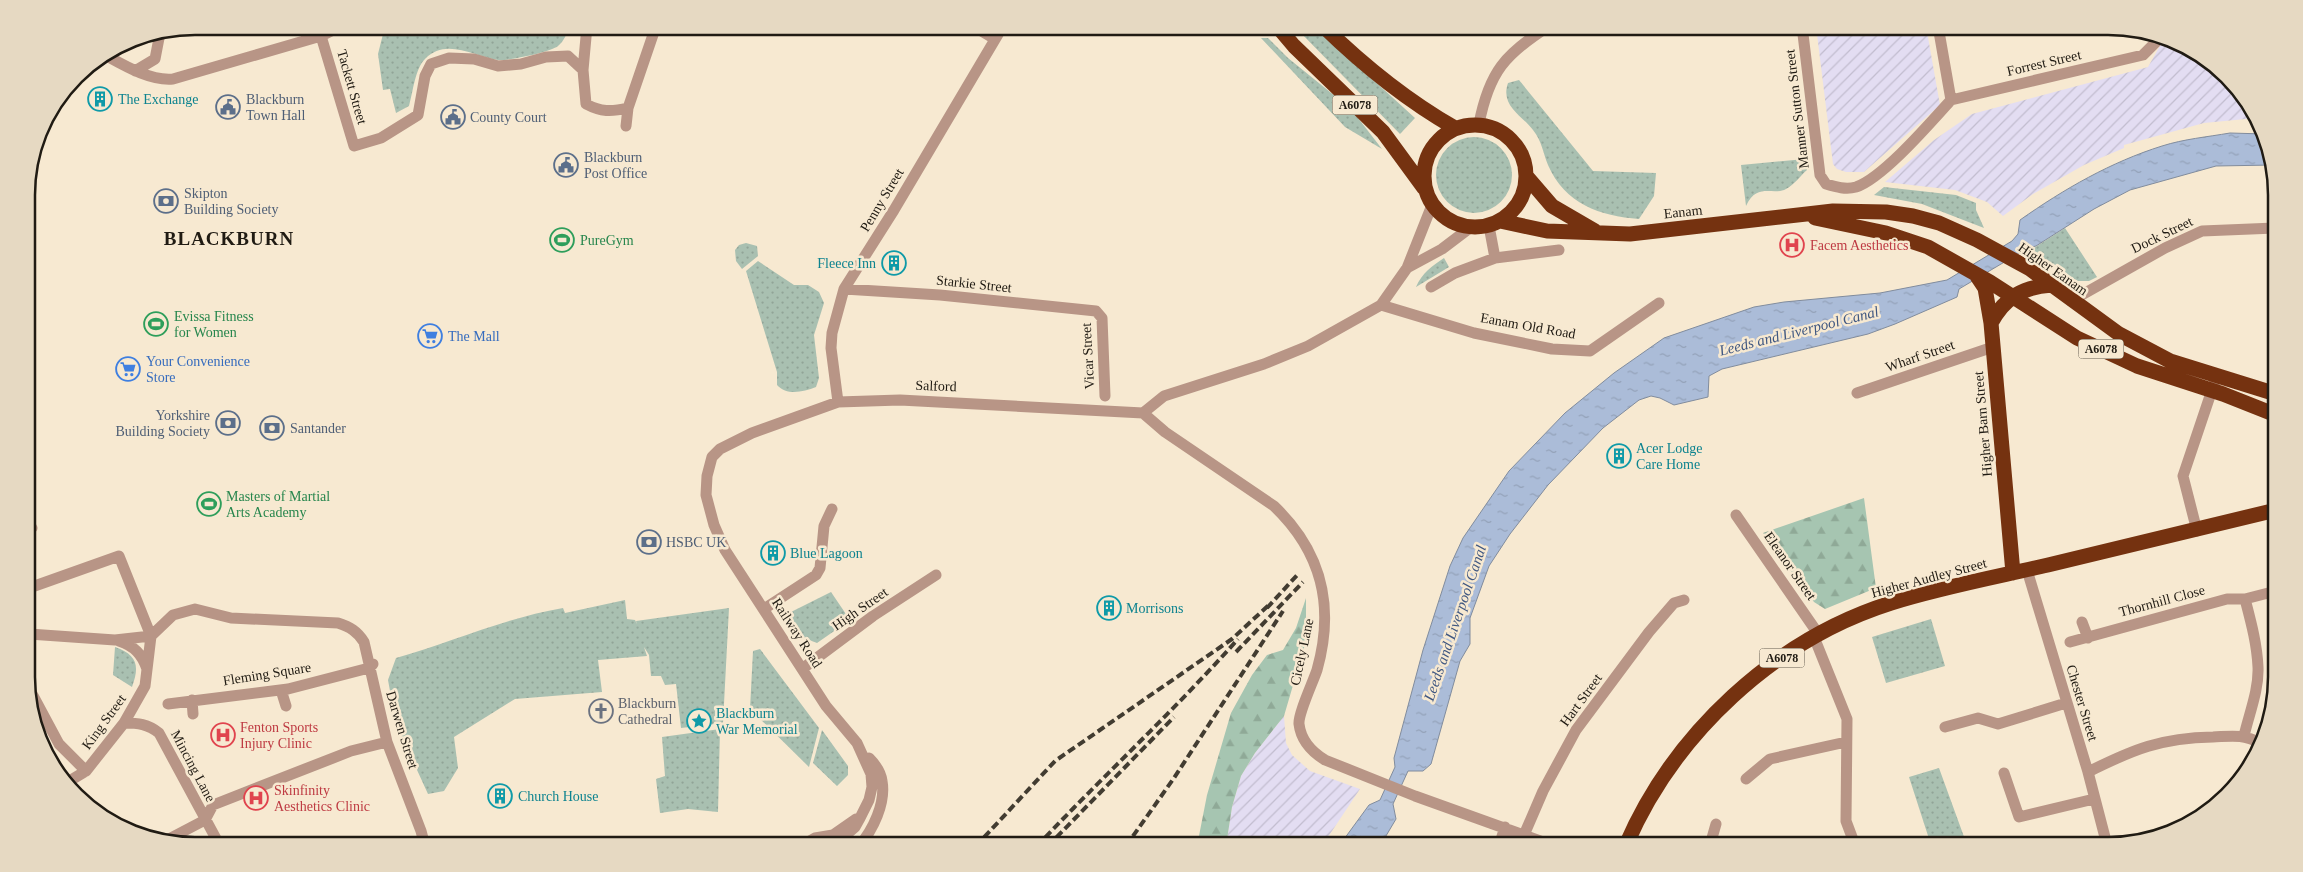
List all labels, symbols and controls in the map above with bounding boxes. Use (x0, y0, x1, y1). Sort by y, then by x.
street label: Forrest Street (2005, 47, 2083, 79)
street label: Tackett Street (334, 48, 370, 126)
street label: Manner Sutton Street (1782, 49, 1812, 169)
building icon: The Exchange (87, 86, 113, 112)
place label: The Exchange (118, 92, 198, 107)
place label: Blackburn Town Hall (246, 92, 305, 123)
public building icon: Blackburn Town Hall (215, 94, 241, 120)
road number: A6078 (1332, 96, 1378, 114)
public building icon: County Court (440, 104, 466, 130)
place label: County Court (470, 110, 547, 125)
place label: Blackburn Post Office (584, 150, 647, 181)
public building icon: Blackburn Post Office (553, 152, 579, 178)
street label: Penny Street (857, 166, 907, 234)
place label: Skipton Building Society (184, 186, 279, 217)
bank icon: Skipton Building Society (153, 188, 179, 214)
street label: Eanam (1663, 202, 1703, 221)
street label: Dock Street (2129, 214, 2195, 256)
sports icon: PureGym (549, 227, 575, 253)
district label: BLACKBURN (164, 228, 294, 249)
hospital icon: Facem Aesthetics (1779, 232, 1805, 258)
place label: PureGym (580, 233, 634, 248)
place label: Facem Aesthetics (1810, 238, 1908, 253)
street label: Higher Eanam (2015, 240, 2091, 299)
building icon: Fleece Inn (881, 250, 907, 276)
place label: Fleece Inn (817, 256, 876, 271)
street label: Starkie Street (936, 273, 1013, 295)
water label: Leeds and Liverpool Canal (1717, 303, 1880, 359)
place label: Evissa Fitness for Women (174, 309, 254, 340)
street label: Eanam Old Road (1479, 310, 1577, 342)
sports icon: Evissa Fitness for Women (143, 311, 169, 337)
street label: Vicar Street (1079, 322, 1097, 390)
supermarket icon: The Mall (417, 323, 443, 349)
place label: The Mall (448, 329, 500, 344)
street label: Wharf Street (1884, 337, 1957, 375)
road number: A6078 (2078, 339, 2124, 358)
place label: Your Convenience Store (146, 354, 250, 385)
supermarket icon: Your Convenience Store (115, 356, 141, 382)
street label: Higher Barn Street (1971, 371, 1995, 477)
street label: Salford (915, 378, 957, 394)
place label: Yorkshire Building Society (116, 408, 210, 439)
bank icon: Yorkshire Building Society (215, 410, 241, 436)
bank icon: Santander (259, 415, 285, 441)
place label: Santander (290, 421, 346, 436)
place label: Acer Lodge Care Home (1636, 441, 1702, 472)
building icon: Acer Lodge Care Home (1606, 443, 1632, 469)
place label: Masters of Martial Arts Academy (226, 489, 330, 520)
sports icon: Masters of Martial Arts Academy (196, 491, 222, 517)
bank icon: HSBC UK (636, 529, 662, 555)
street label: Eleanor Street (1761, 529, 1819, 603)
place label: HSBC UK (666, 535, 726, 550)
building icon: Blue Lagoon (760, 540, 786, 566)
water label: Leeds and Liverpool Canal (1420, 543, 1489, 704)
place label: Blue Lagoon (790, 546, 863, 561)
street label: Higher Audley Street (1870, 555, 1989, 601)
street label: Thornhill Close (2117, 582, 2207, 620)
street label: High Street (829, 584, 891, 634)
street label: Railway Road (769, 595, 825, 671)
building icon: Morrisons (1096, 595, 1122, 621)
place label: Morrisons (1126, 601, 1184, 616)
street label: Cicely Lane (1288, 617, 1316, 687)
road number: A6078 (1760, 648, 1804, 668)
street label: Fleming Square (222, 660, 312, 688)
street label: Chester Street (2063, 663, 2101, 743)
street label: Hart Street (1557, 671, 1605, 729)
street label: Darwen Street (383, 689, 421, 771)
street label: King Street (79, 692, 129, 752)
place label: Blackburn Cathedral (618, 696, 676, 727)
church icon: Blackburn Cathedral (588, 698, 614, 724)
place label: Blackburn War Memorial (716, 706, 798, 737)
place icon: Blackburn War Memorial (686, 708, 712, 734)
place label: Fenton Sports Injury Clinic (240, 720, 318, 751)
hospital icon: Fenton Sports Injury Clinic (210, 722, 236, 748)
street label: Mincing Lane (168, 728, 218, 804)
place label: Skinfinity Aesthetics Clinic (274, 783, 370, 814)
building icon: Church House (487, 783, 513, 809)
hospital icon: Skinfinity Aesthetics Clinic (243, 785, 269, 811)
place label: Church House (518, 789, 599, 804)

